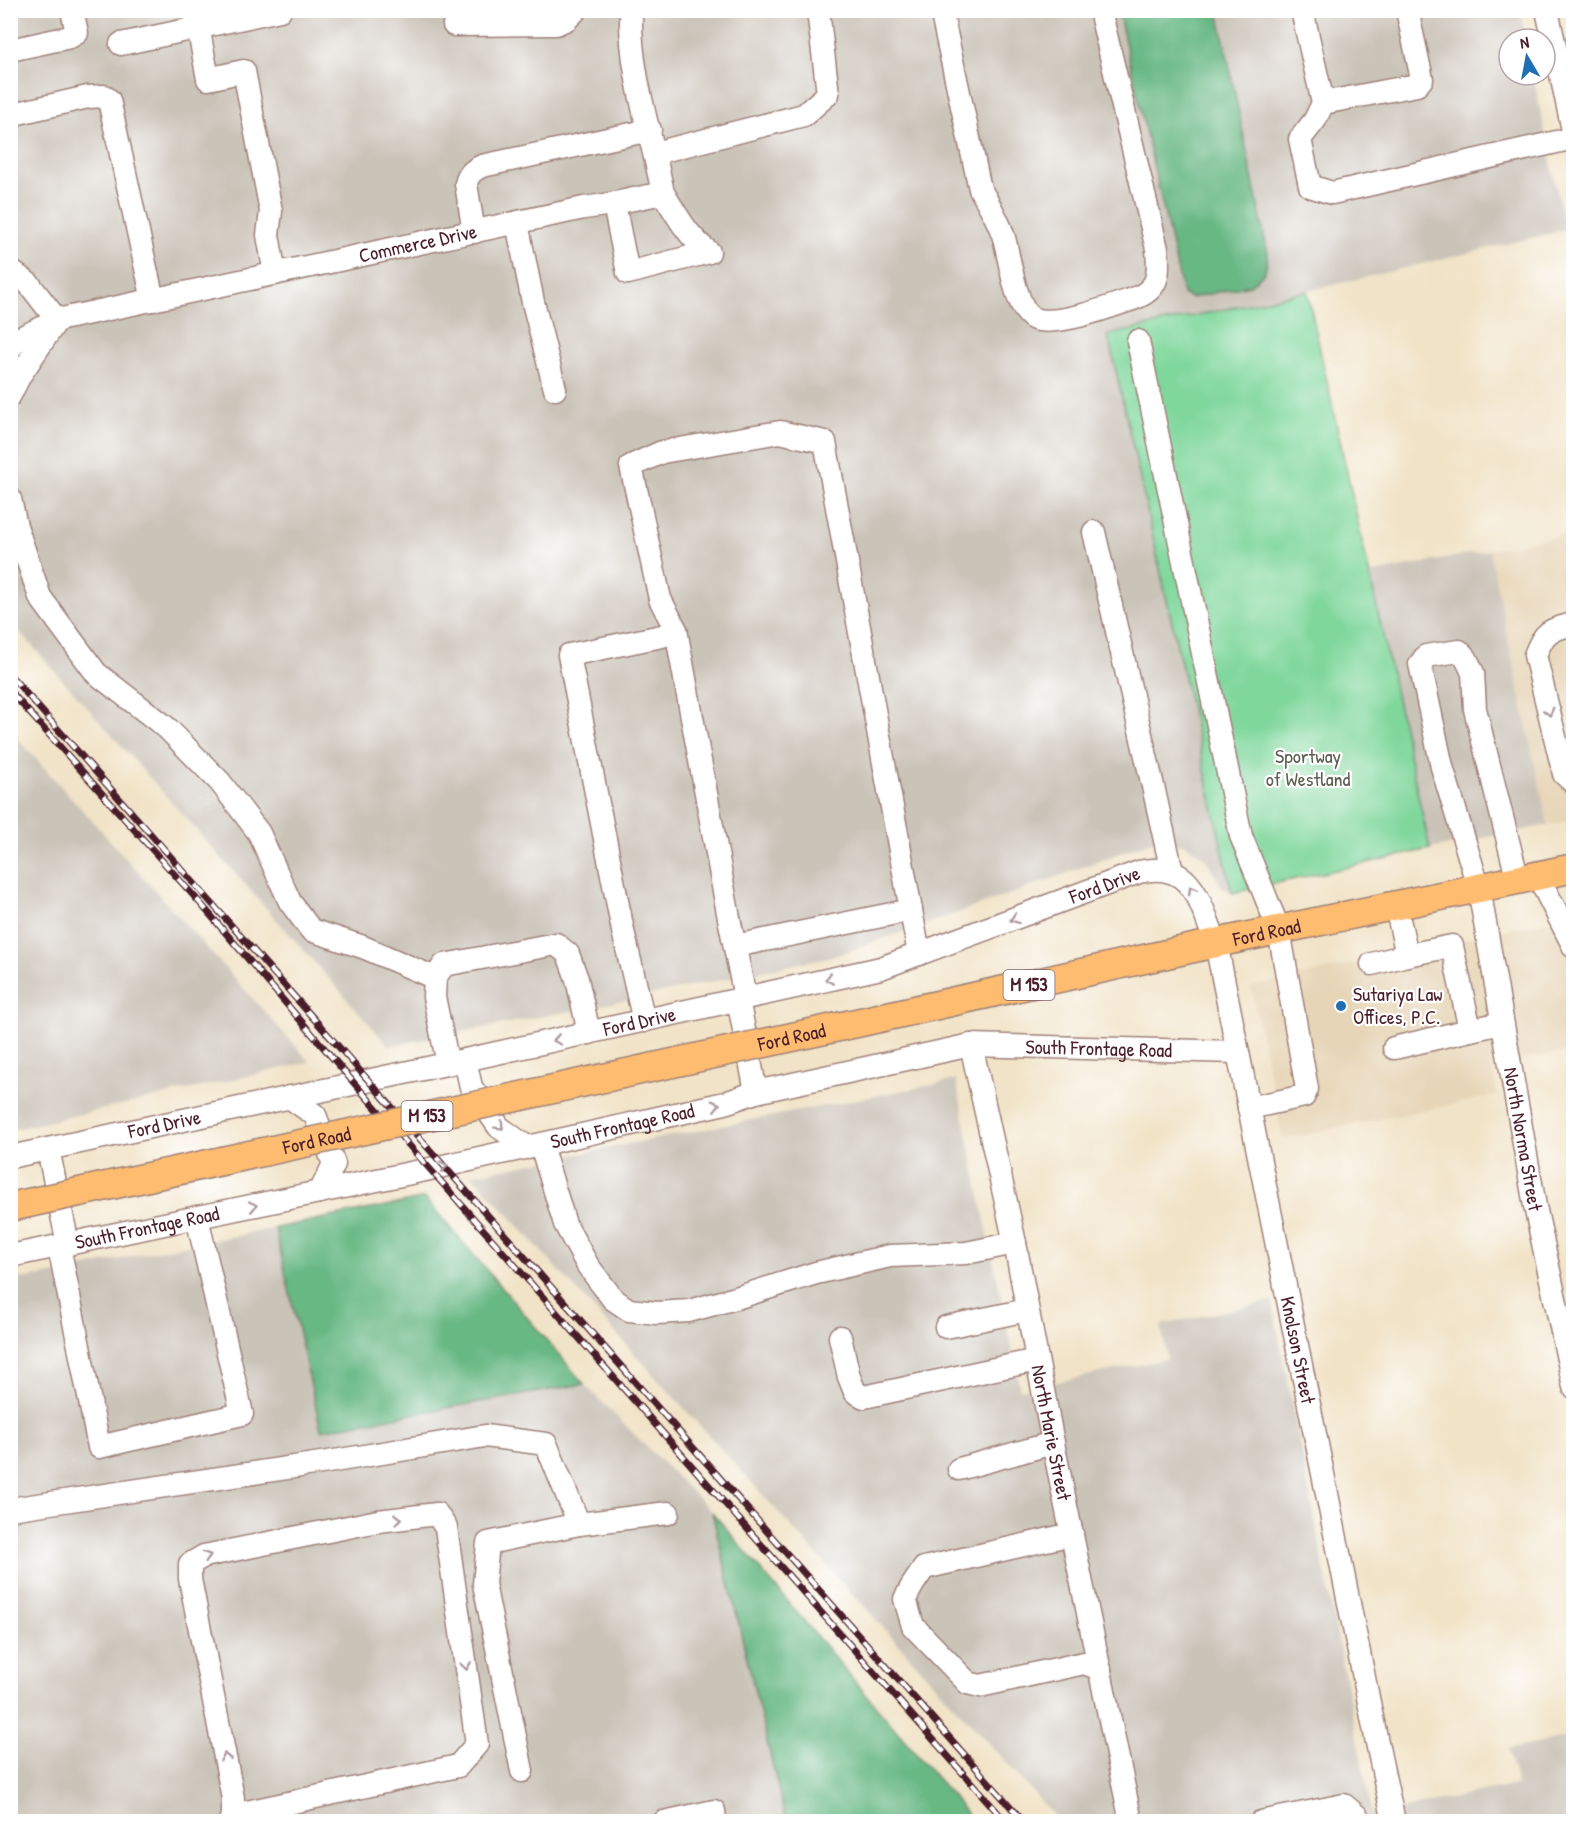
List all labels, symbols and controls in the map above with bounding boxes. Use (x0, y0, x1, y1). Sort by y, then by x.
north arrow (1497, 27, 1557, 87)
text: N (1518, 31, 1531, 54)
street label: Commerce Drive (356, 217, 479, 269)
one-way arrow (1541, 707, 1554, 717)
park label: Sportway of Westland (1266, 742, 1351, 792)
street label: Ford Drive (1065, 859, 1144, 910)
one-way arrow (1188, 886, 1199, 896)
one-way arrow (1009, 911, 1020, 924)
street label: Ford Road (1229, 912, 1303, 952)
road number: M 153 (1004, 970, 1054, 1000)
one-way arrow (824, 972, 834, 985)
place label: Sutariya Law Offices, P.C. (1353, 980, 1443, 1030)
marker: Sutariya Law Offices, P.C. (1334, 999, 1348, 1013)
street label: Ford Drive (600, 1000, 678, 1042)
street label: Ford Road (754, 1016, 828, 1057)
street label: South Frontage Road (1025, 1032, 1173, 1063)
one-way arrow (552, 1033, 562, 1046)
street label: North Norma Street (1498, 1065, 1550, 1215)
street label: South Frontage Road (548, 1096, 697, 1155)
one-way arrow (711, 1099, 721, 1112)
road number: M 153 (402, 1101, 452, 1131)
street label: Ford Drive (125, 1103, 203, 1145)
street label: Ford Road (279, 1119, 353, 1161)
one-way arrow (493, 1119, 504, 1130)
one-way arrow (439, 1160, 449, 1173)
street label: South Frontage Road (73, 1199, 222, 1255)
one-way arrow (248, 1200, 258, 1213)
street label: Knolson Street (1274, 1294, 1323, 1407)
street label: North Marie Street (1025, 1363, 1079, 1504)
one-way arrow (394, 1513, 403, 1525)
one-way arrow (201, 1551, 212, 1563)
one-way arrow (459, 1661, 471, 1671)
one-way arrow (219, 1752, 232, 1762)

